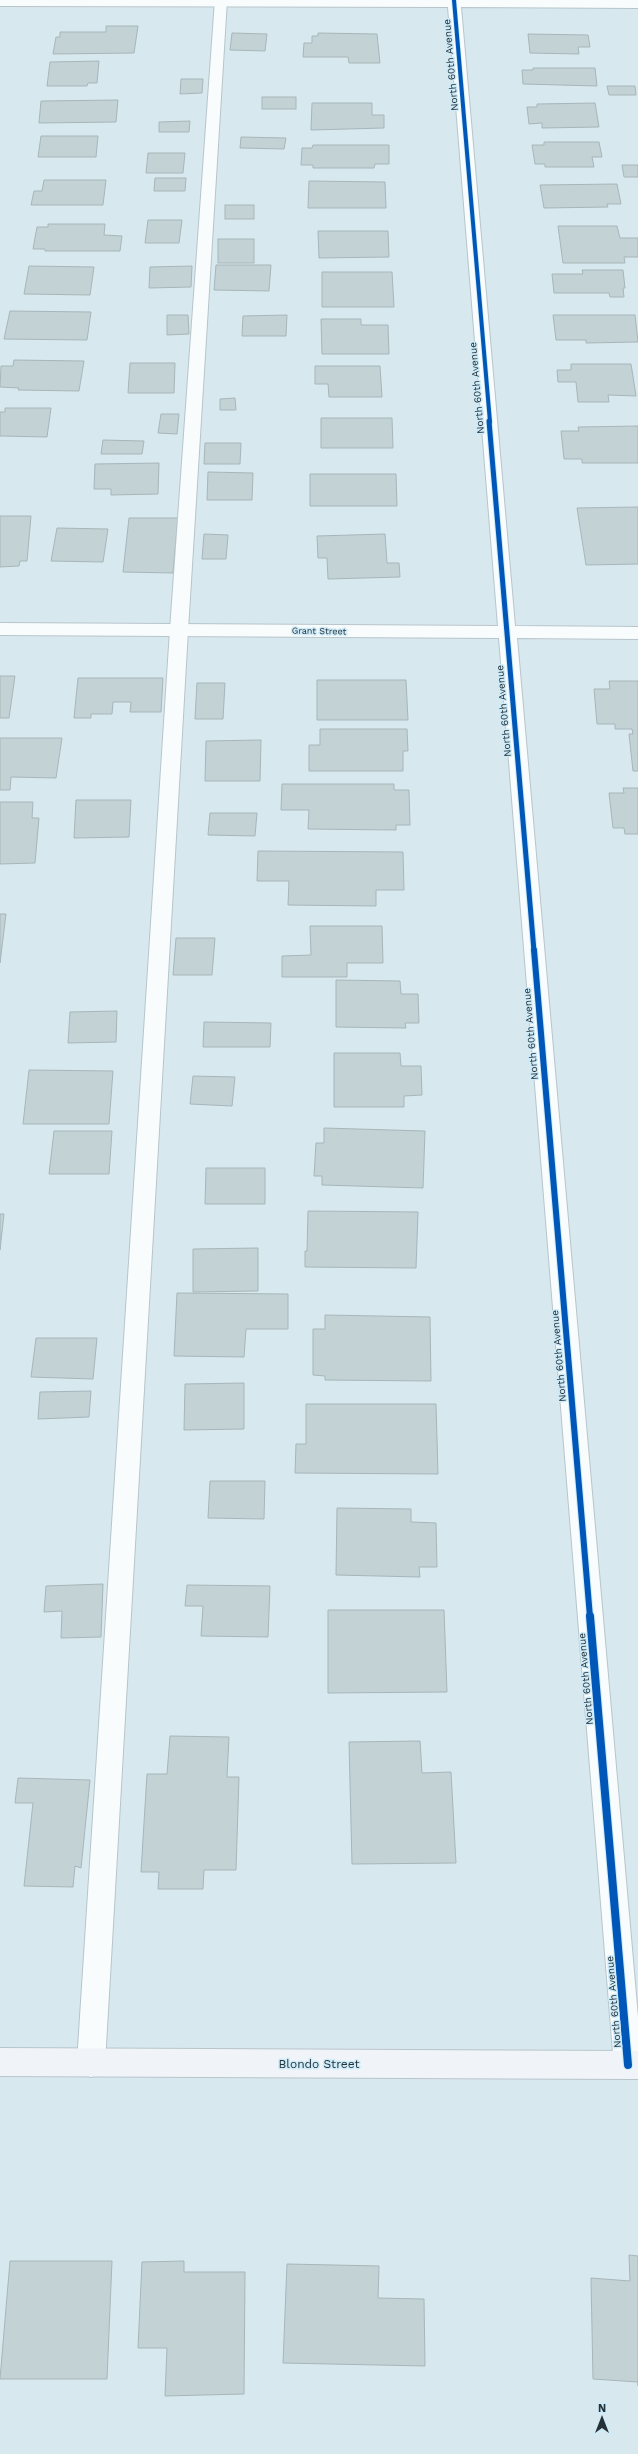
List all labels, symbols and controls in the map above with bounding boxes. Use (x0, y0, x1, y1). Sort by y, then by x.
street label: North 60th Avenue (441, 18, 460, 111)
street label: North 60th Avenue (467, 341, 486, 434)
street label: Grant Street (292, 626, 347, 636)
street label: North 60th Avenue (494, 664, 513, 757)
street label: North 60th Avenue (521, 987, 540, 1080)
street label: North 60th Avenue (549, 1309, 568, 1402)
street label: North 60th Avenue (576, 1632, 595, 1725)
street label: North 60th Avenue (604, 1955, 623, 2048)
street label: Blondo Street (278, 2057, 360, 2071)
north arrow (582, 2398, 622, 2438)
text: N (598, 2402, 606, 2415)

